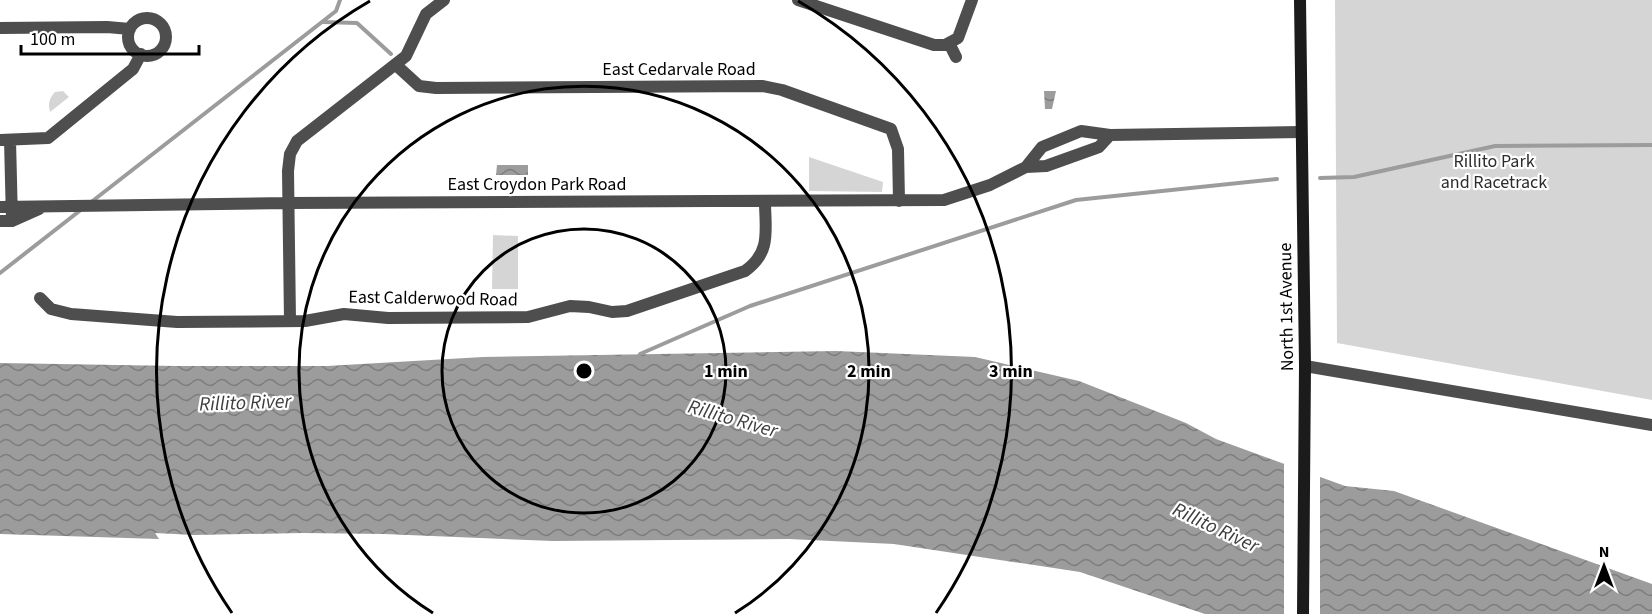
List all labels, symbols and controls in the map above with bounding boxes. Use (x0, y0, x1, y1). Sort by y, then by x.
scale bar (21, 18, 200, 56)
text: 100 m (30, 27, 75, 52)
street label: East Cedarvale Road (602, 57, 756, 82)
park label: Rillito Park and Racetrack (1441, 149, 1547, 195)
street label: East Croydon Park Road (448, 172, 626, 197)
street label: North 1st Avenue (1273, 243, 1300, 371)
street label: East Calderwood Road (348, 285, 518, 312)
text: 1 min (704, 359, 748, 384)
text: 2 min (847, 359, 891, 384)
text: 3 min (989, 359, 1033, 384)
centre of rings (574, 361, 594, 381)
water label: Rillito River (198, 387, 293, 419)
water label: Rillito River (685, 393, 782, 445)
water label: Rillito River (1168, 496, 1264, 561)
north arrow (1574, 536, 1634, 596)
text: N (1599, 541, 1609, 563)

